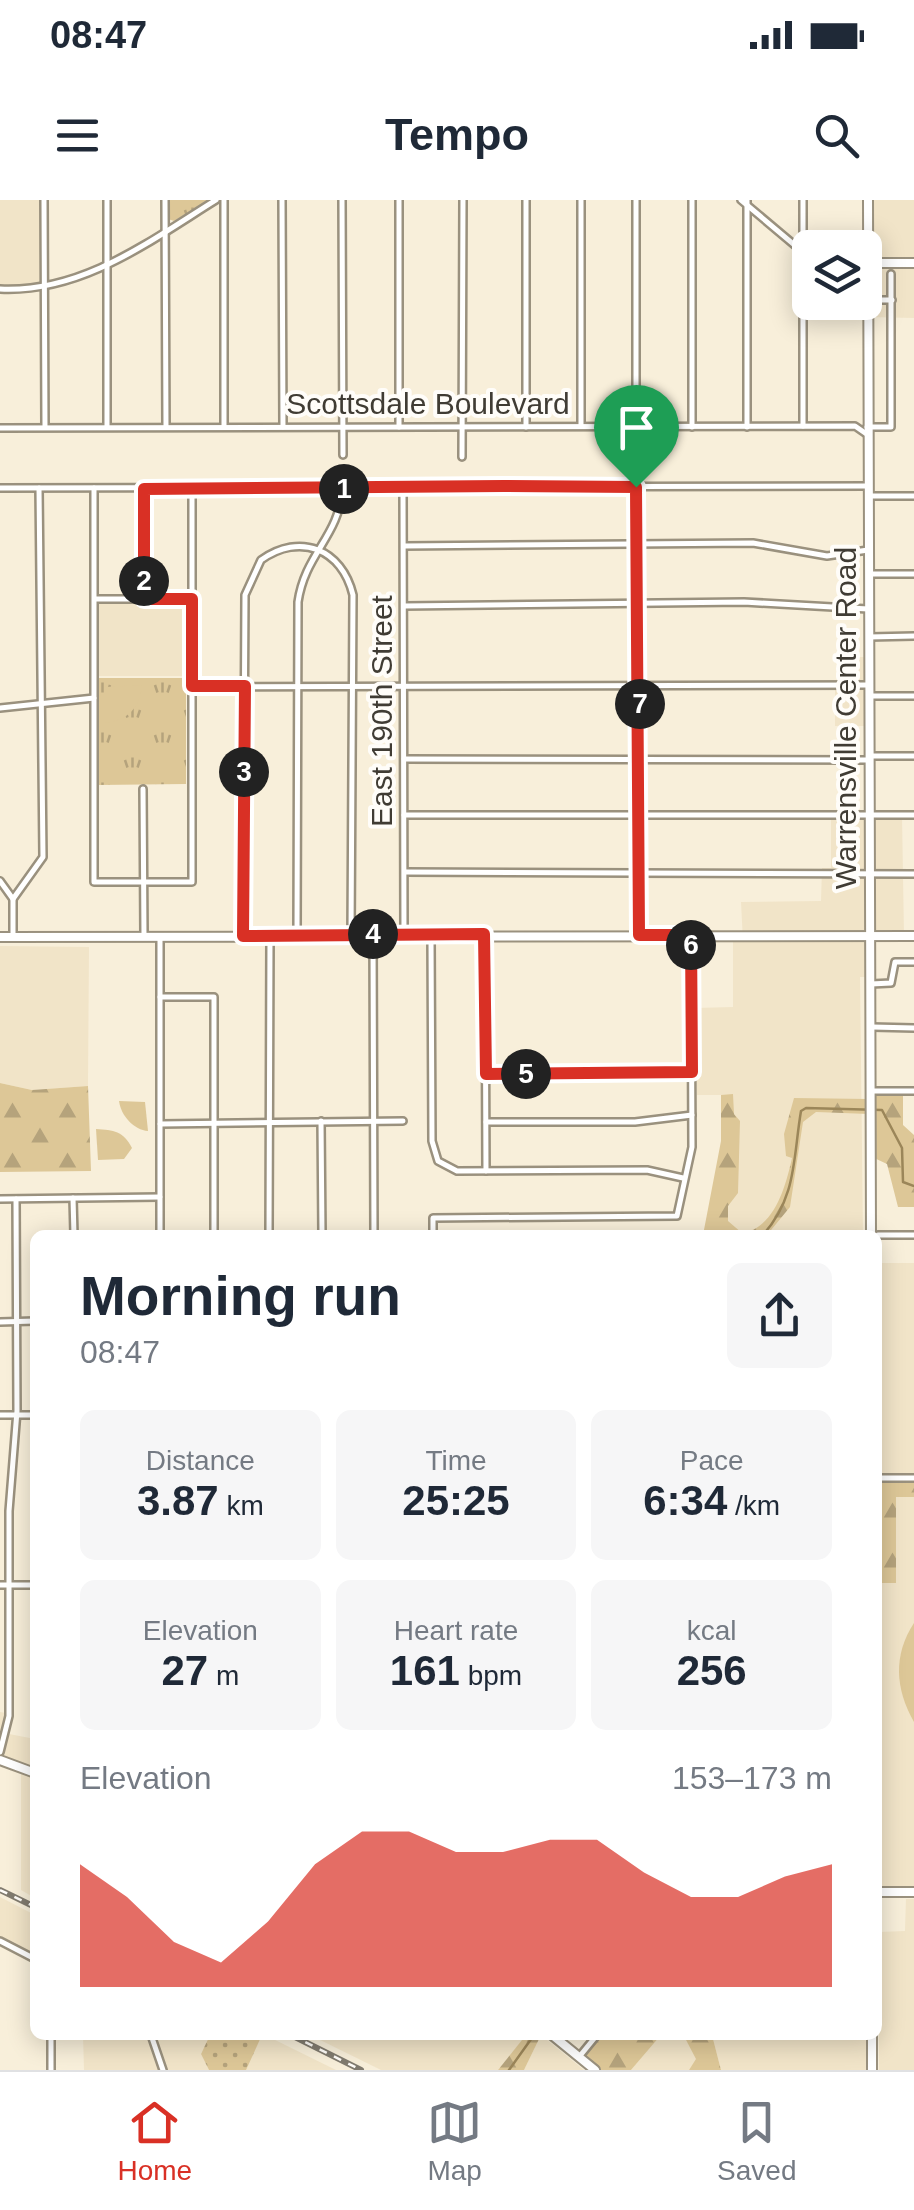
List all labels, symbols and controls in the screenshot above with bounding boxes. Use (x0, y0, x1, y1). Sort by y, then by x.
text: 08:47 (50, 14, 147, 56)
icon: menu (50, 108, 105, 163)
icon: search (809, 108, 864, 163)
text: Tempo (385, 109, 529, 160)
map controls (792, 230, 882, 320)
button: layers (792, 230, 882, 320)
pin (594, 385, 679, 488)
street label: Scottsdale Boulevard (286, 387, 570, 420)
icon: arrive (609, 400, 664, 455)
pin: 1 (319, 464, 369, 514)
text: 1 (336, 473, 352, 504)
street label: Warrensville Center Road (829, 547, 862, 889)
pin: 2 (119, 556, 169, 606)
text: 2 (136, 565, 152, 596)
street label: East 190th Street (365, 594, 398, 827)
pin: 7 (615, 679, 665, 729)
text: 7 (632, 688, 648, 719)
pin: 3 (219, 747, 269, 797)
text: 3 (236, 756, 252, 787)
pin: 4 (348, 909, 398, 959)
text: 4 (365, 918, 381, 949)
pin: 6 (666, 920, 716, 970)
text: 6 (683, 929, 699, 960)
pin: 5 (501, 1049, 551, 1099)
text: 5 (518, 1058, 534, 1089)
button: share (727, 1263, 832, 1368)
text: Morning run (80, 1265, 401, 1327)
text: 08:47 (80, 1334, 160, 1370)
text: Distance (146, 1445, 255, 1476)
text: Time (425, 1445, 487, 1476)
text: Pace (680, 1445, 744, 1476)
text: 3.87 (137, 1477, 219, 1524)
text: 25:25 (402, 1477, 510, 1524)
text: 6:34 (643, 1477, 727, 1524)
text: km (219, 1490, 264, 1521)
text: /km (727, 1490, 780, 1521)
text: Elevation (143, 1615, 258, 1646)
text: Heart rate (394, 1615, 518, 1646)
text: kcal (687, 1615, 737, 1646)
text: 27 (161, 1647, 208, 1694)
text: 161 (390, 1647, 460, 1694)
text: 256 (677, 1647, 747, 1694)
text: m (208, 1660, 239, 1691)
text: bpm (460, 1660, 522, 1691)
text: Elevation (80, 1760, 212, 1796)
text: 153–173 m (672, 1760, 832, 1796)
tab: Home (117, 2095, 192, 2187)
tab: Map (427, 2095, 482, 2187)
tab: Saved (717, 2095, 796, 2187)

